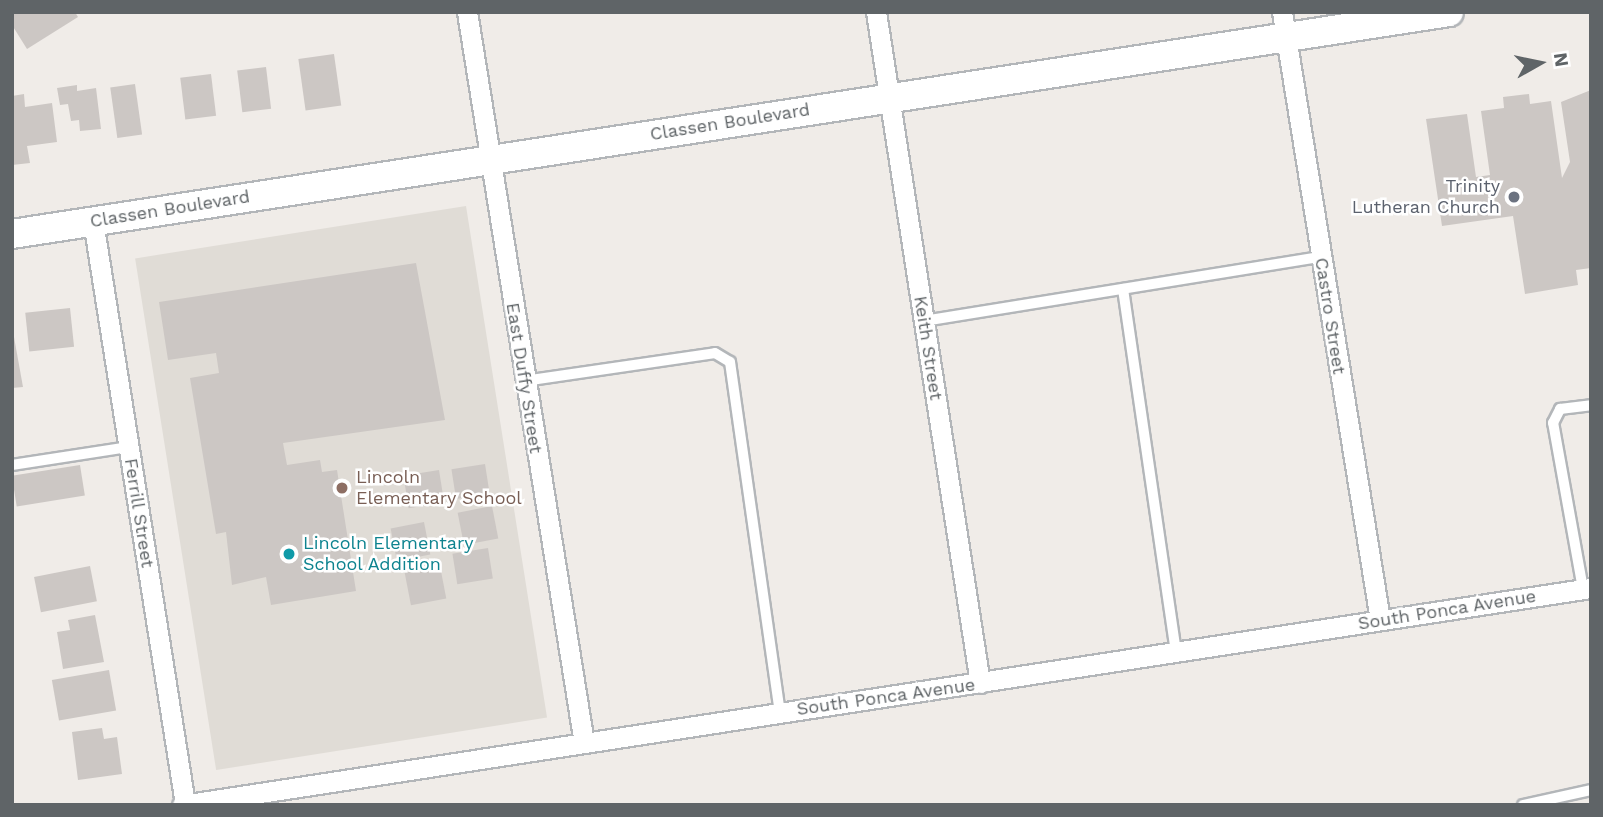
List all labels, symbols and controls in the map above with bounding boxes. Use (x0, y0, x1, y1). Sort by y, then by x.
north arrow (1505, 28, 1575, 98)
text: N (1549, 51, 1574, 68)
street label: Classen Boulevard (648, 99, 812, 145)
place label: Trinity Lutheran Church (1352, 176, 1500, 218)
street label: Classen Boulevard (88, 186, 252, 232)
marker: Trinity Lutheran Church (1506, 189, 1522, 205)
street label: Castro Street (1310, 256, 1350, 376)
street label: Keith Street (909, 294, 947, 402)
street label: East Duffy Street (501, 301, 547, 455)
street label: Ferrill Street (120, 456, 158, 570)
place label: Lincoln Elementary School (356, 467, 522, 510)
marker: Lincoln Elementary School (334, 480, 350, 496)
place label: Lincoln Elementary School Addition (303, 533, 474, 576)
marker: Lincoln Elementary School Addition (281, 546, 297, 562)
street label: South Ponca Avenue (1356, 585, 1538, 635)
street label: South Ponca Avenue (795, 674, 977, 720)

